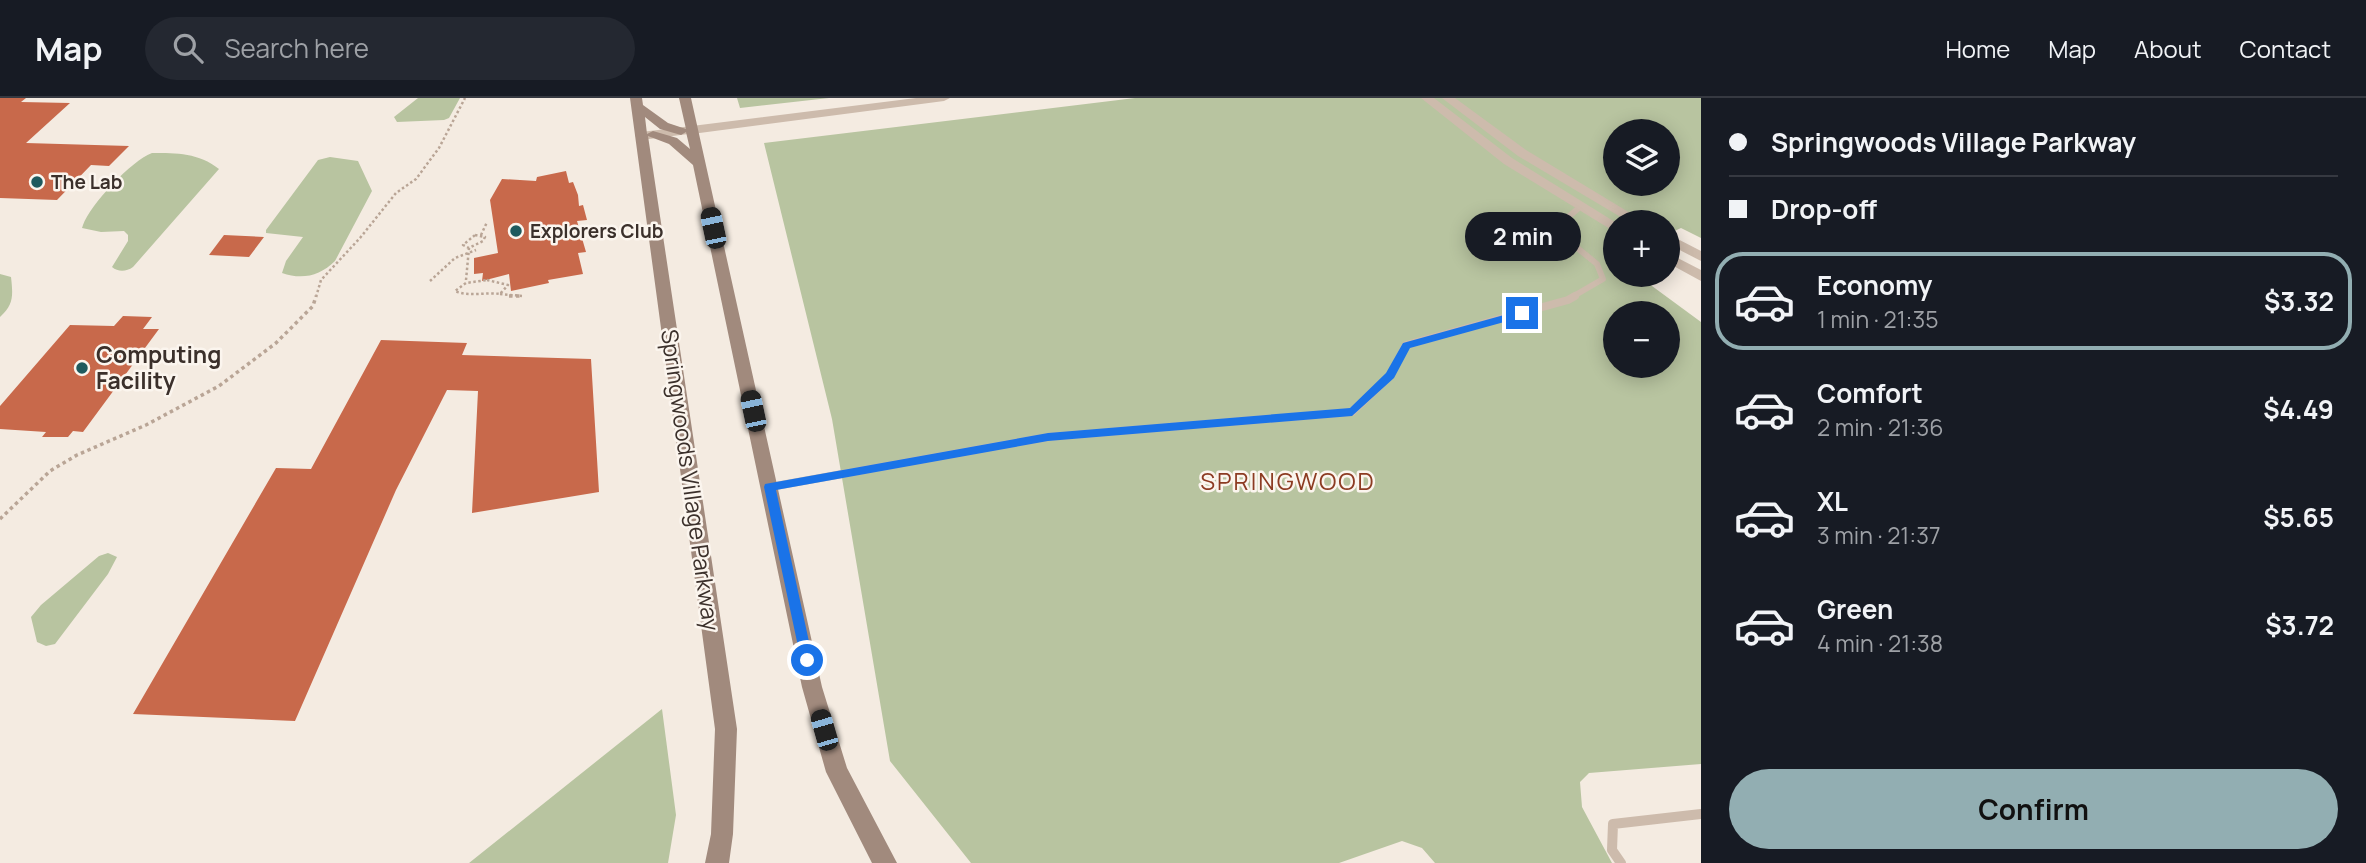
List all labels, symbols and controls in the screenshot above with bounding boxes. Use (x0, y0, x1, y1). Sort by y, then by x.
search box (145, 17, 635, 80)
text: Map (35, 26, 103, 71)
icon: search (169, 29, 207, 67)
text: Search here (225, 30, 369, 66)
text: Home (1945, 32, 2010, 65)
text: Map (2048, 32, 2096, 65)
text: About (2134, 32, 2202, 65)
text: Contact (2240, 32, 2331, 65)
map controls (1603, 119, 1680, 378)
button: layers (1603, 119, 1680, 196)
text: Springwoods Village Parkway (1771, 124, 2136, 160)
place label: The Lab (51, 169, 122, 195)
marker: The Lab (29, 174, 45, 190)
text: Drop-off (1771, 191, 1877, 227)
car (699, 205, 728, 251)
button: + (1603, 210, 1680, 287)
callout: 2 min (1464, 212, 1580, 260)
place label: Explorers Club (530, 218, 664, 244)
text: 2 min (1493, 220, 1553, 252)
marker: Explorers Club (508, 223, 524, 239)
text: Economy (1817, 267, 1932, 303)
icon: car (1733, 270, 1796, 333)
text: $3.32 (2264, 283, 2334, 319)
route end (1506, 297, 1538, 329)
button: − (1603, 301, 1680, 378)
text: 1 min · 21:35 (1817, 303, 1938, 335)
street label: Springwoods Village Parkway (654, 327, 728, 633)
place label: Computing Facility (96, 338, 221, 396)
marker: Computing Facility (74, 360, 90, 376)
text: Comfort (1817, 375, 1923, 411)
icon: car (1733, 378, 1796, 441)
car (739, 388, 768, 434)
text: $4.49 (2263, 391, 2334, 427)
text: 2 min · 21:36 (1817, 411, 1944, 443)
district label: SPRINGWOOD (1200, 464, 1376, 497)
text: XL (1817, 483, 1848, 519)
icon: car (1733, 486, 1796, 549)
text: $5.65 (2263, 499, 2334, 535)
text: 3 min · 21:37 (1817, 519, 1941, 551)
text: Green (1817, 591, 1893, 627)
icon: car (1733, 594, 1796, 657)
text: $3.72 (2265, 607, 2334, 643)
text: 4 min · 21:38 (1817, 627, 1943, 659)
route start (791, 644, 823, 676)
car (809, 707, 840, 753)
button: Confirm (1729, 769, 2338, 849)

